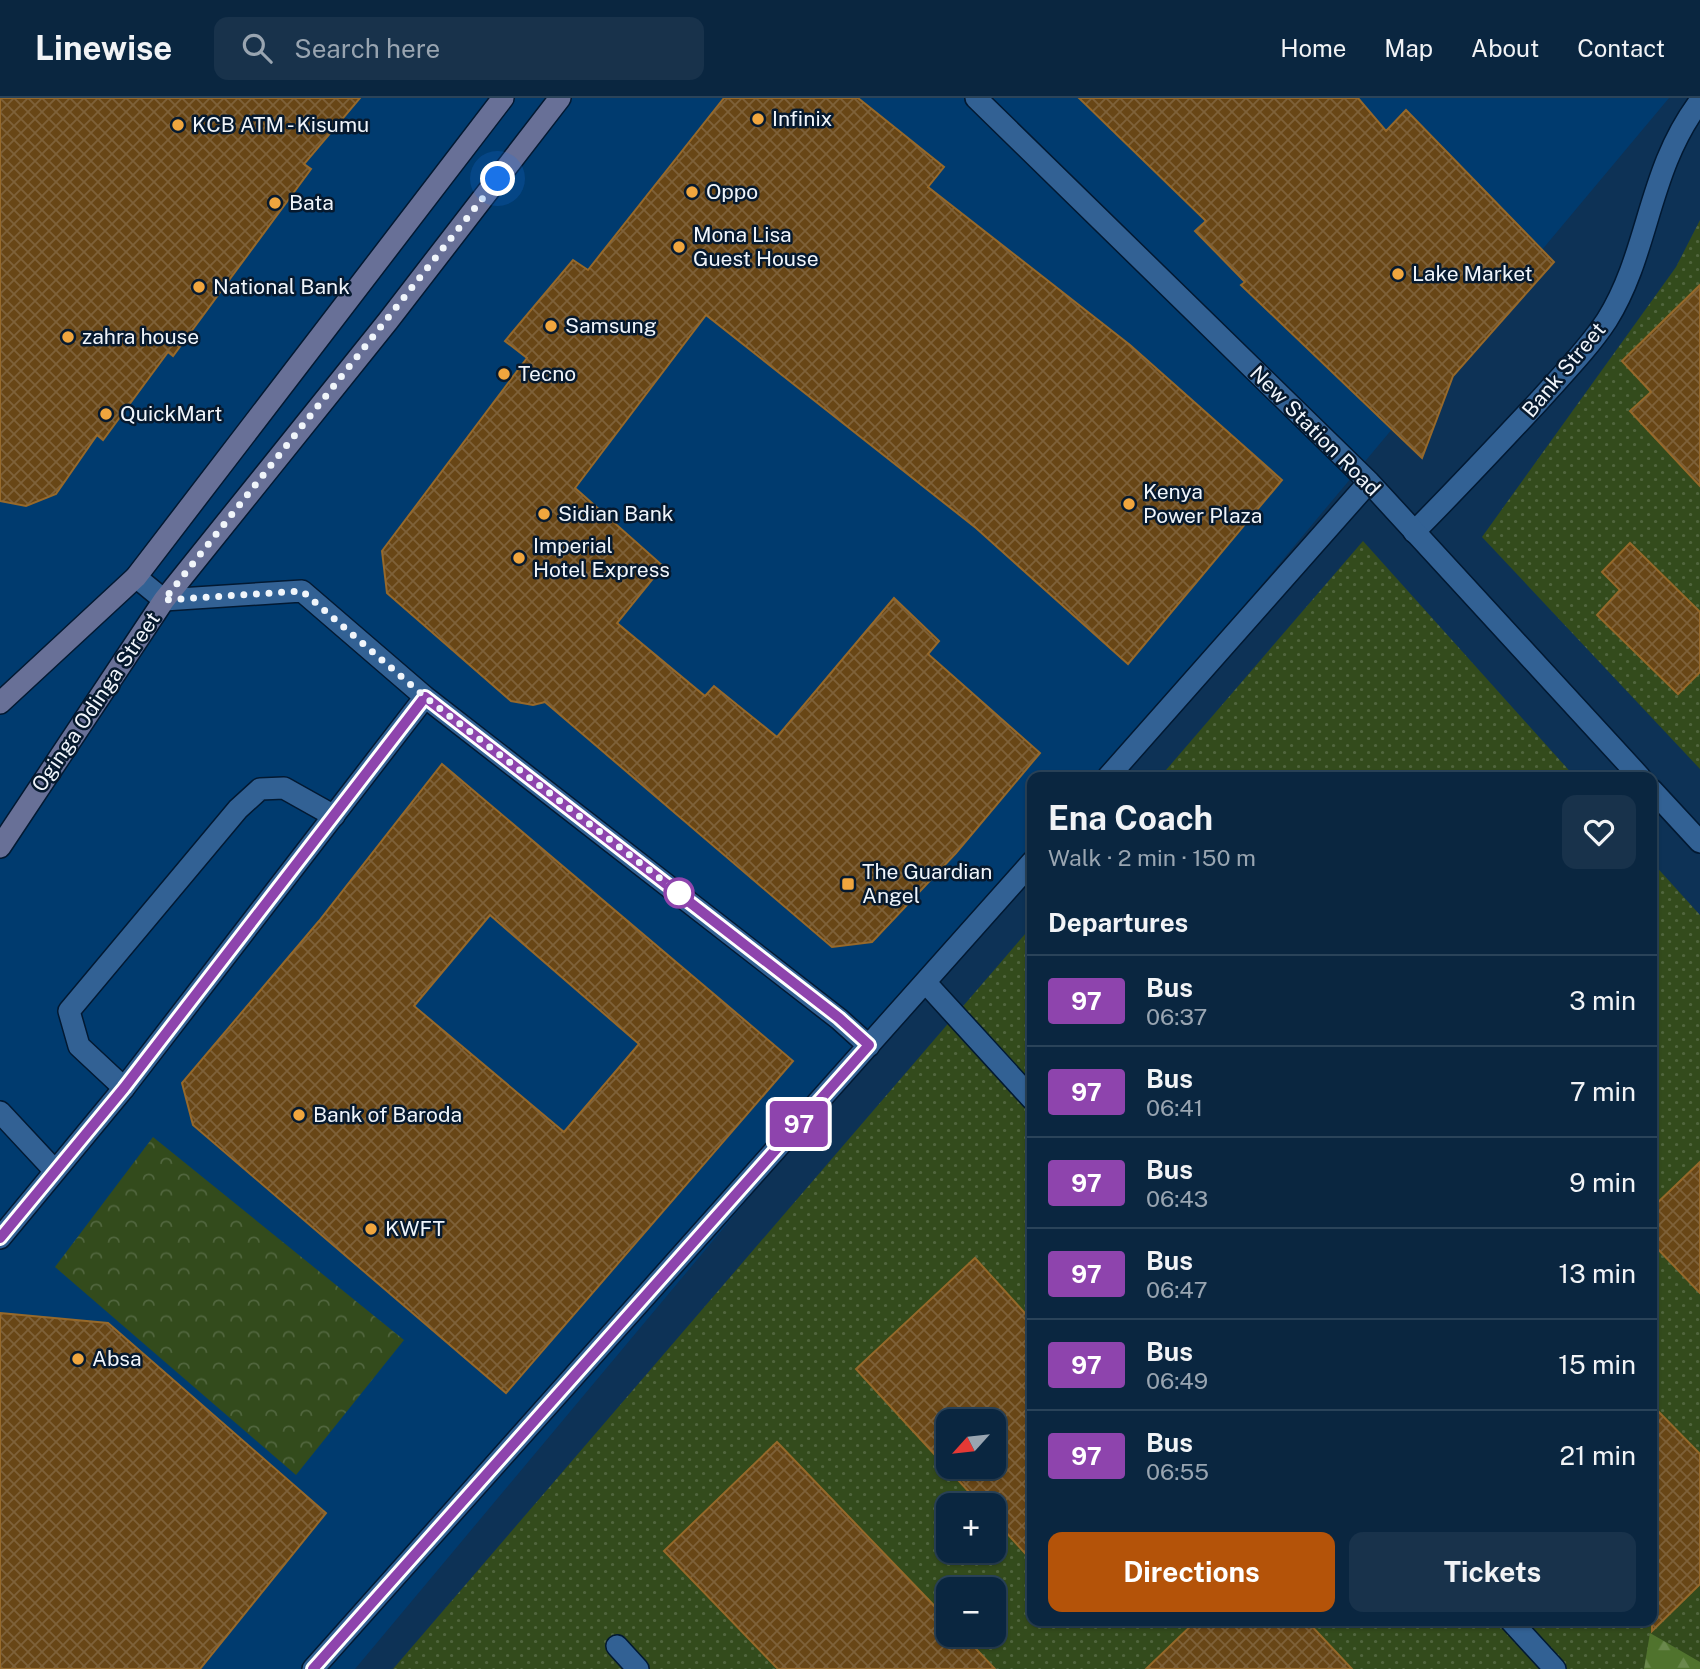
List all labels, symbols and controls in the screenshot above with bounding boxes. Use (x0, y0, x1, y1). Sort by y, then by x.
search box (214, 17, 704, 80)
text: Linewise (35, 29, 172, 67)
icon: search (238, 29, 276, 67)
text: Search here (294, 33, 440, 64)
text: Home (1280, 34, 1346, 62)
text: Map (1384, 34, 1433, 62)
text: About (1471, 34, 1539, 62)
text: Contact (1577, 34, 1665, 62)
place label: Infinix (772, 106, 833, 131)
marker: Infinix (750, 111, 766, 127)
place label: KCB ATM - Kisumu (192, 112, 369, 137)
marker: KCB ATM - Kisumu (170, 117, 186, 133)
your location (480, 161, 515, 196)
place label: Oppo (706, 179, 758, 204)
marker: Oppo (684, 184, 700, 200)
place label: Bata (289, 190, 334, 215)
marker: Bata (267, 195, 283, 211)
place label: Mona Lisa Guest House (693, 222, 819, 271)
marker: Mona Lisa Guest House (671, 239, 687, 255)
place label: Lake Market (1412, 261, 1533, 286)
marker: Lake Market (1390, 266, 1406, 282)
place label: National Bank (213, 274, 350, 299)
marker: National Bank (191, 279, 207, 295)
place label: Samsung (565, 313, 657, 338)
street label: Bank Street (1517, 317, 1610, 422)
marker: Samsung (543, 318, 559, 334)
place label: zahra house (82, 324, 199, 349)
marker: zahra house (60, 329, 76, 345)
street label: New Station Road (1245, 360, 1386, 501)
place label: Tecno (518, 361, 576, 386)
marker: Tecno (496, 366, 512, 382)
place label: QuickMart (120, 401, 223, 426)
marker: QuickMart (98, 406, 114, 422)
place label: Kenya Power Plaza (1143, 479, 1262, 528)
marker: Kenya Power Plaza (1121, 496, 1137, 512)
place label: Sidian Bank (558, 501, 674, 526)
marker: Sidian Bank (536, 506, 552, 522)
place label: Imperial Hotel Express (533, 533, 670, 582)
marker: Imperial Hotel Express (511, 550, 527, 566)
street label: Oginga Odinga Street (26, 607, 165, 796)
button: heart (1562, 795, 1636, 869)
text: Ena Coach (1048, 799, 1213, 837)
text: Walk · 2 min · 150 m (1048, 844, 1256, 871)
place label: The Guardian Angel (862, 859, 992, 908)
marker: The Guardian Angel (840, 876, 856, 892)
unlabelled marker (664, 878, 694, 908)
text: Departures (1048, 907, 1188, 938)
text: Bus (1146, 972, 1193, 1003)
text: 3 min (1569, 985, 1636, 1016)
text: 97 (1071, 987, 1102, 1015)
text: 06:37 (1146, 1003, 1207, 1030)
text: Bus (1146, 1063, 1193, 1094)
text: 7 min (1570, 1076, 1636, 1107)
text: 97 (1071, 1078, 1102, 1106)
text: 06:41 (1146, 1094, 1203, 1121)
line badge: 97 (768, 1101, 830, 1147)
place label: Bank of Baroda (313, 1102, 462, 1127)
marker: Bank of Baroda (291, 1107, 307, 1123)
text: 97 (784, 1110, 814, 1138)
text: Bus (1146, 1154, 1193, 1185)
text: 9 min (1569, 1167, 1636, 1198)
text: 97 (1071, 1169, 1102, 1197)
text: 06:43 (1146, 1185, 1208, 1212)
place label: KWFT (385, 1216, 445, 1241)
marker: KWFT (363, 1221, 379, 1237)
text: Bus (1146, 1245, 1193, 1276)
text: 13 min (1559, 1258, 1636, 1289)
text: 97 (1071, 1260, 1102, 1288)
text: 06:47 (1146, 1276, 1208, 1303)
text: Bus (1146, 1336, 1193, 1367)
place label: Absa (92, 1346, 142, 1371)
text: 15 min (1558, 1349, 1636, 1380)
marker: Absa (70, 1351, 86, 1367)
text: 97 (1071, 1351, 1102, 1379)
text: 06:49 (1146, 1367, 1208, 1394)
north arrow (936, 1409, 1006, 1479)
map controls (936, 1409, 1006, 1647)
text: Bus (1146, 1427, 1193, 1458)
text: 21 min (1560, 1440, 1636, 1471)
text: 97 (1071, 1442, 1102, 1470)
text: 06:55 (1146, 1458, 1209, 1485)
button: + (936, 1493, 1006, 1563)
button: Directions (1048, 1532, 1335, 1612)
button: Tickets (1349, 1532, 1636, 1612)
button: − (936, 1577, 1006, 1647)

